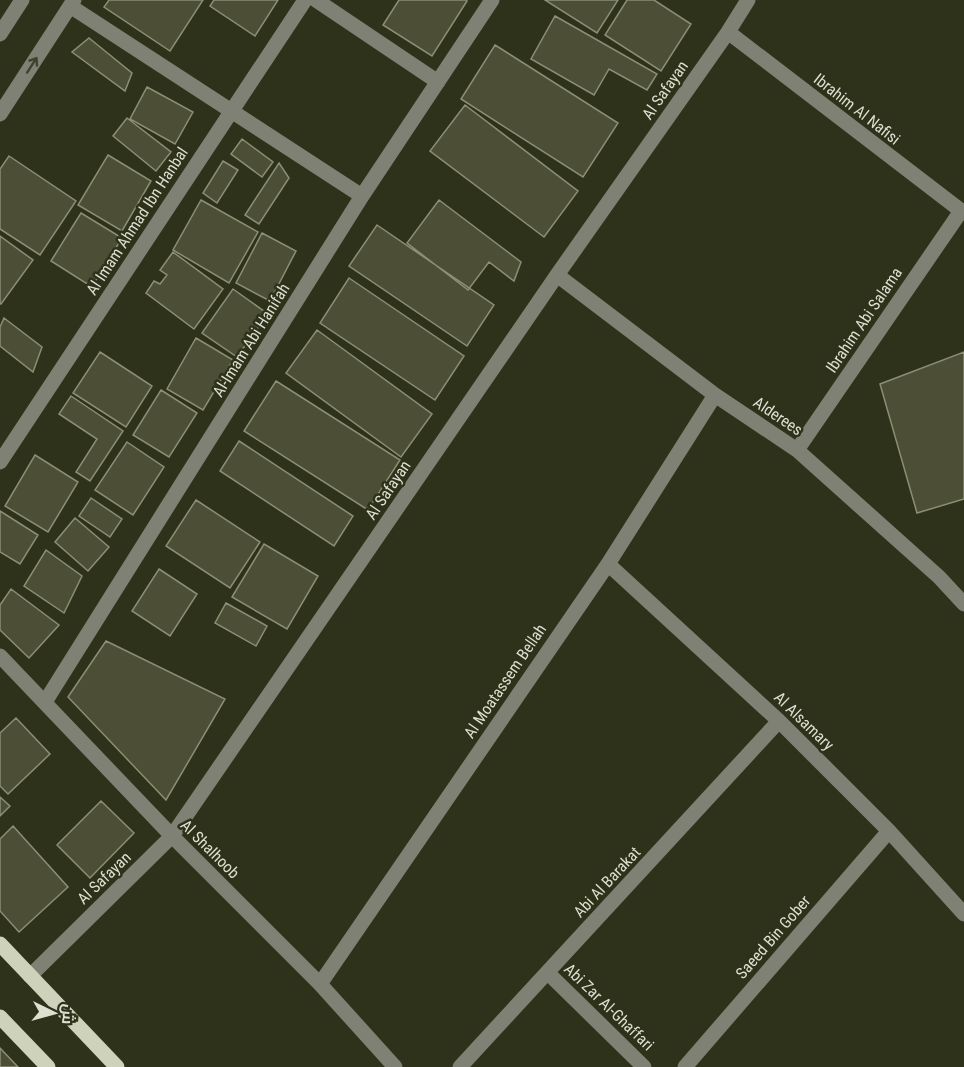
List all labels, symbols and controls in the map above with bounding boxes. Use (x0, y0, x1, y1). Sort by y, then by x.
street label: Al Safayan (638, 57, 692, 123)
one-way arrow (26, 58, 38, 74)
street label: Ibrahim Al Nafisi (810, 69, 904, 149)
street label: Al Imam Ahmad Ibn Hanbal (82, 144, 192, 298)
street label: Ibrahim Abi Salama (822, 264, 906, 376)
street label: Al-Imam Abi Hanifah (208, 280, 294, 400)
street label: Alderees (750, 393, 806, 439)
street label: Al Safayan (361, 457, 415, 523)
street label: Al Moatassem Bellah (460, 620, 550, 742)
street label: Al Alsamary (770, 688, 838, 754)
street label: Al Shalhoob (177, 816, 244, 883)
street label: Abi Al Barakat (570, 843, 645, 921)
street label: Al Safayan (73, 848, 135, 908)
street label: Saeed Bin Gober (732, 891, 814, 983)
street label: Abi Zar Al-Ghaffari (560, 959, 658, 1055)
north arrow (24, 983, 84, 1043)
text: ش (58, 1003, 79, 1025)

